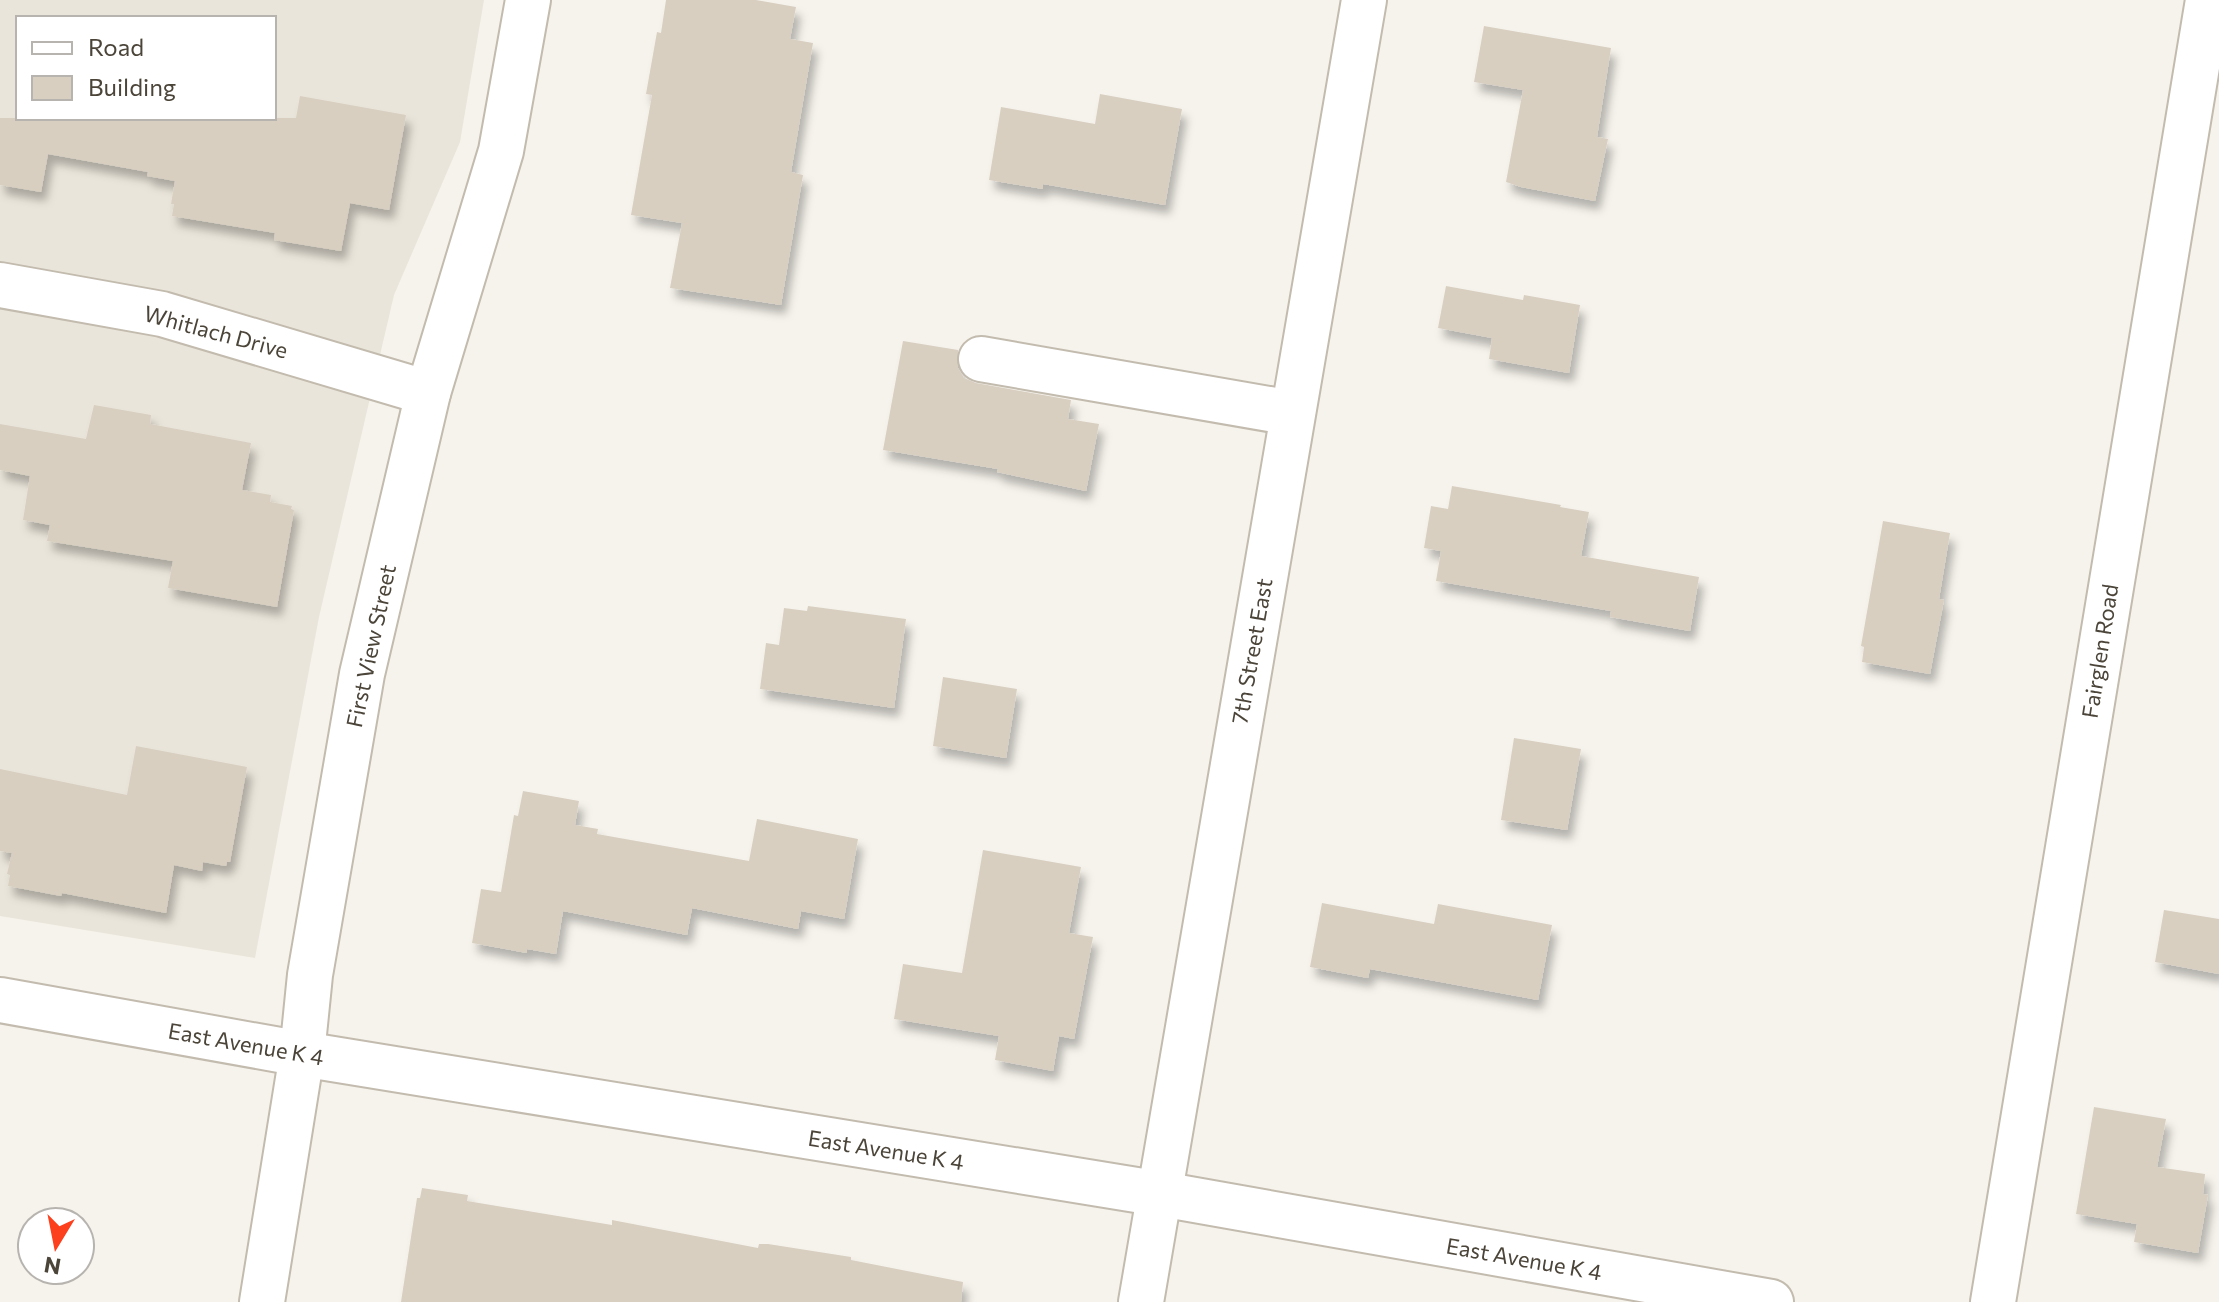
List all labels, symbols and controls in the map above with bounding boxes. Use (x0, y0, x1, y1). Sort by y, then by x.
legend (16, 16, 276, 120)
text: Road (88, 32, 144, 61)
text: Building (88, 72, 176, 101)
street label: Whitlach Drive (141, 299, 291, 364)
street label: First View Street (340, 562, 401, 730)
street label: 7th Street East (1225, 576, 1278, 726)
street label: Fairglen Road (2076, 582, 2123, 720)
street label: East Avenue K 4 (166, 1017, 326, 1070)
street label: East Avenue K 4 (806, 1124, 966, 1175)
north arrow (16, 1206, 96, 1286)
street label: East Avenue K 4 (1444, 1232, 1604, 1285)
text: N (42, 1251, 63, 1281)

